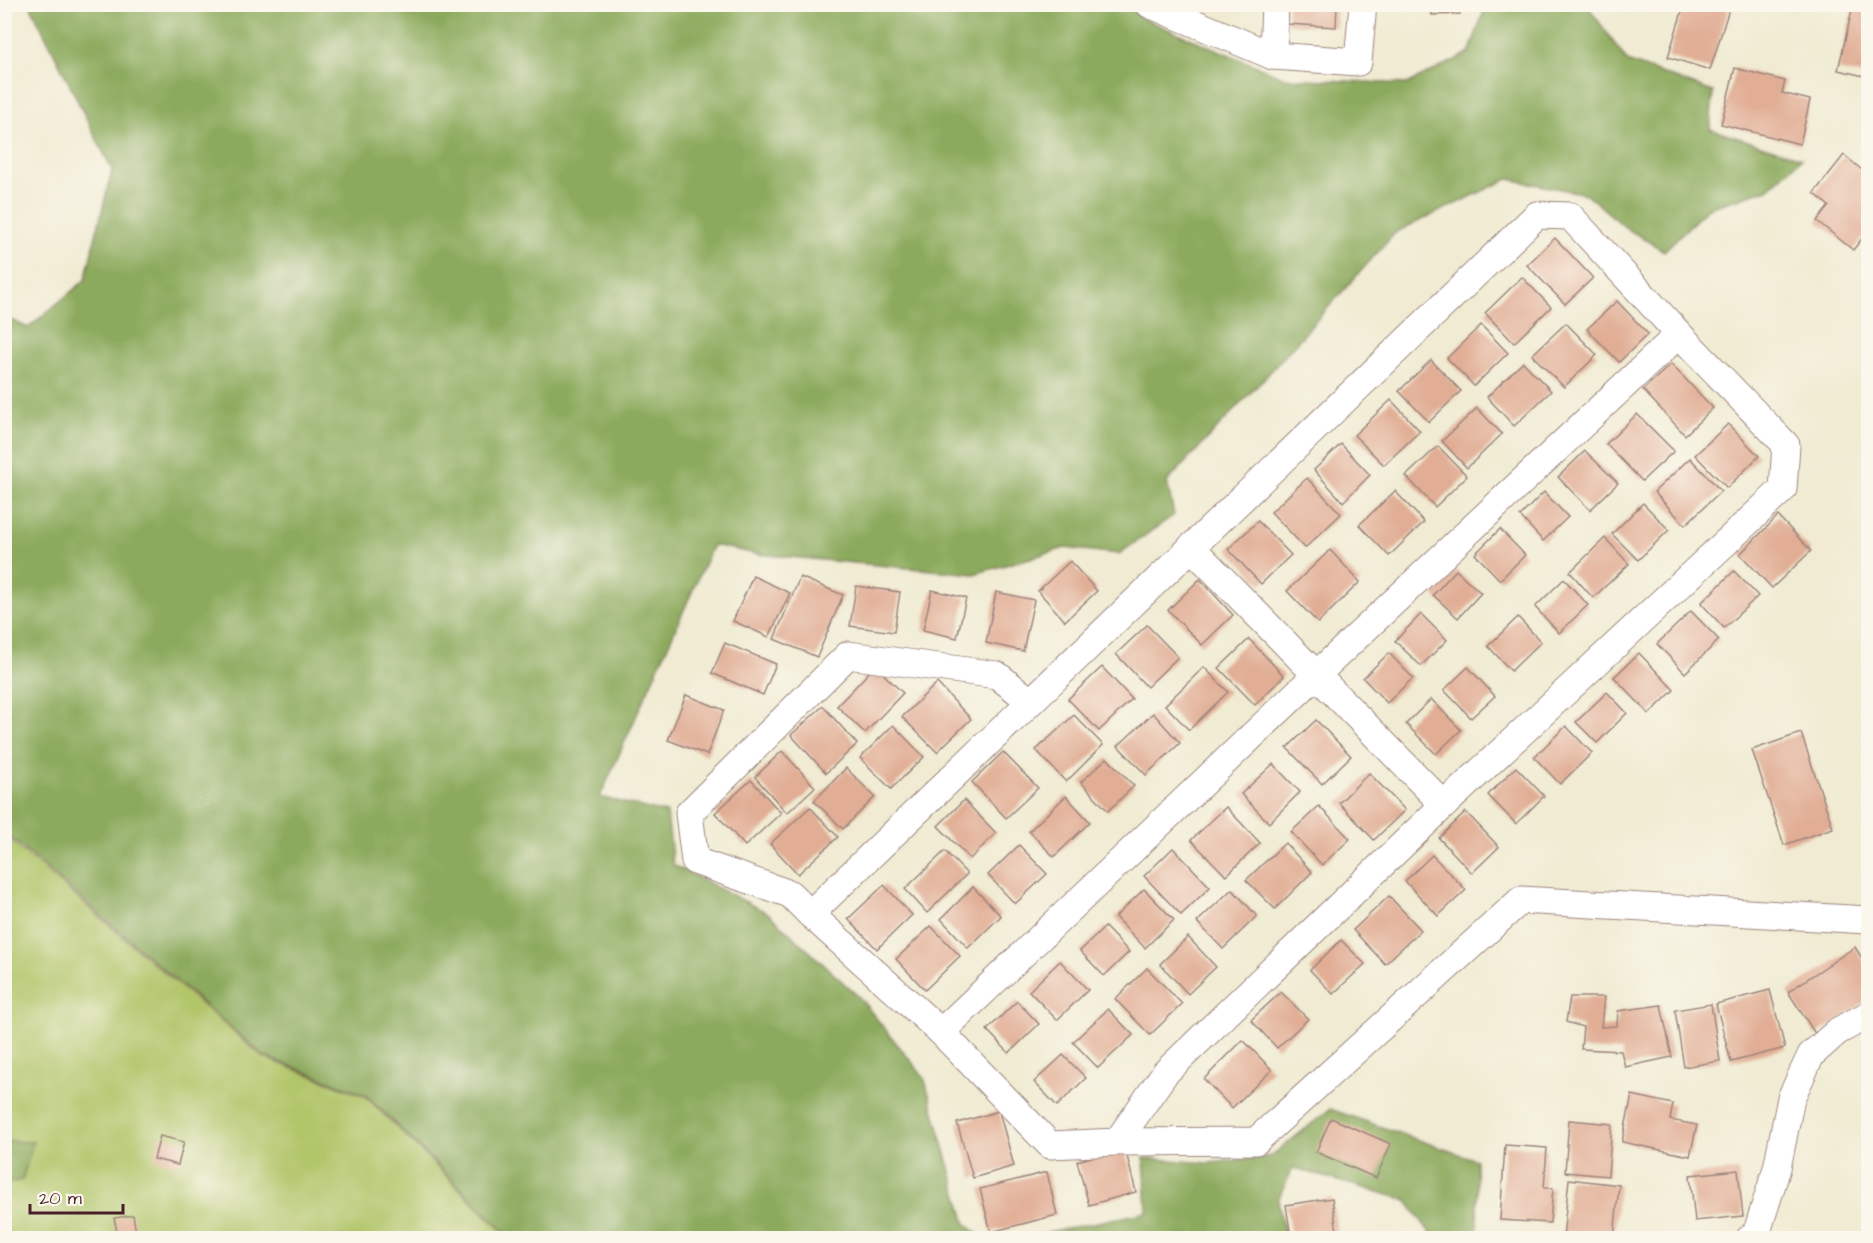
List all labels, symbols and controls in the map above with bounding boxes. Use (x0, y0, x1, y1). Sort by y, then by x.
scale bar (30, 1177, 123, 1215)
text: 20 m (39, 1186, 82, 1211)

